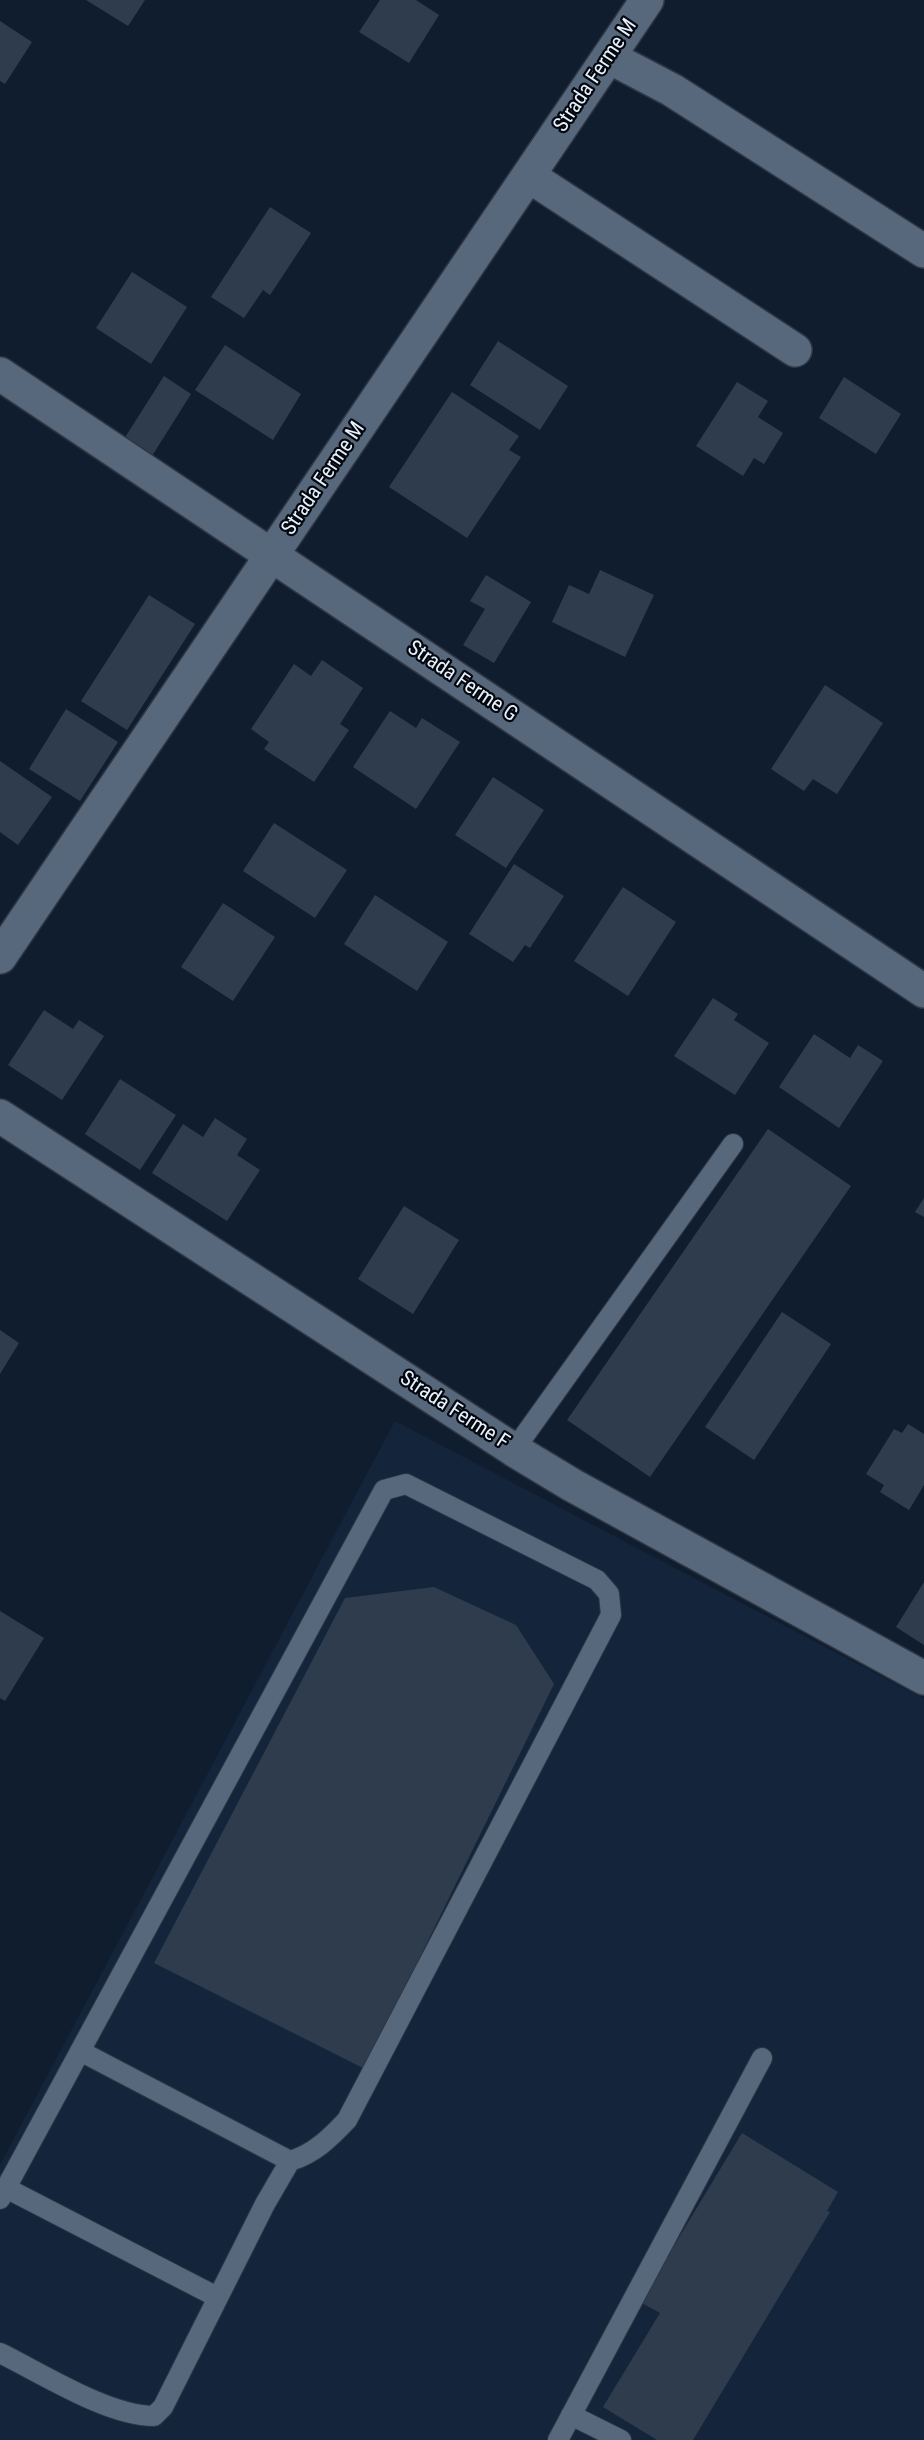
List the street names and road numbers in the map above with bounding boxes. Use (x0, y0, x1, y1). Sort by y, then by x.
street label: Strada Ferme M (549, 15, 643, 137)
street label: Strada Ferme M (277, 418, 371, 540)
street label: Strada Ferme G (402, 636, 522, 728)
street label: Strada Ferme F (395, 1366, 513, 1456)

